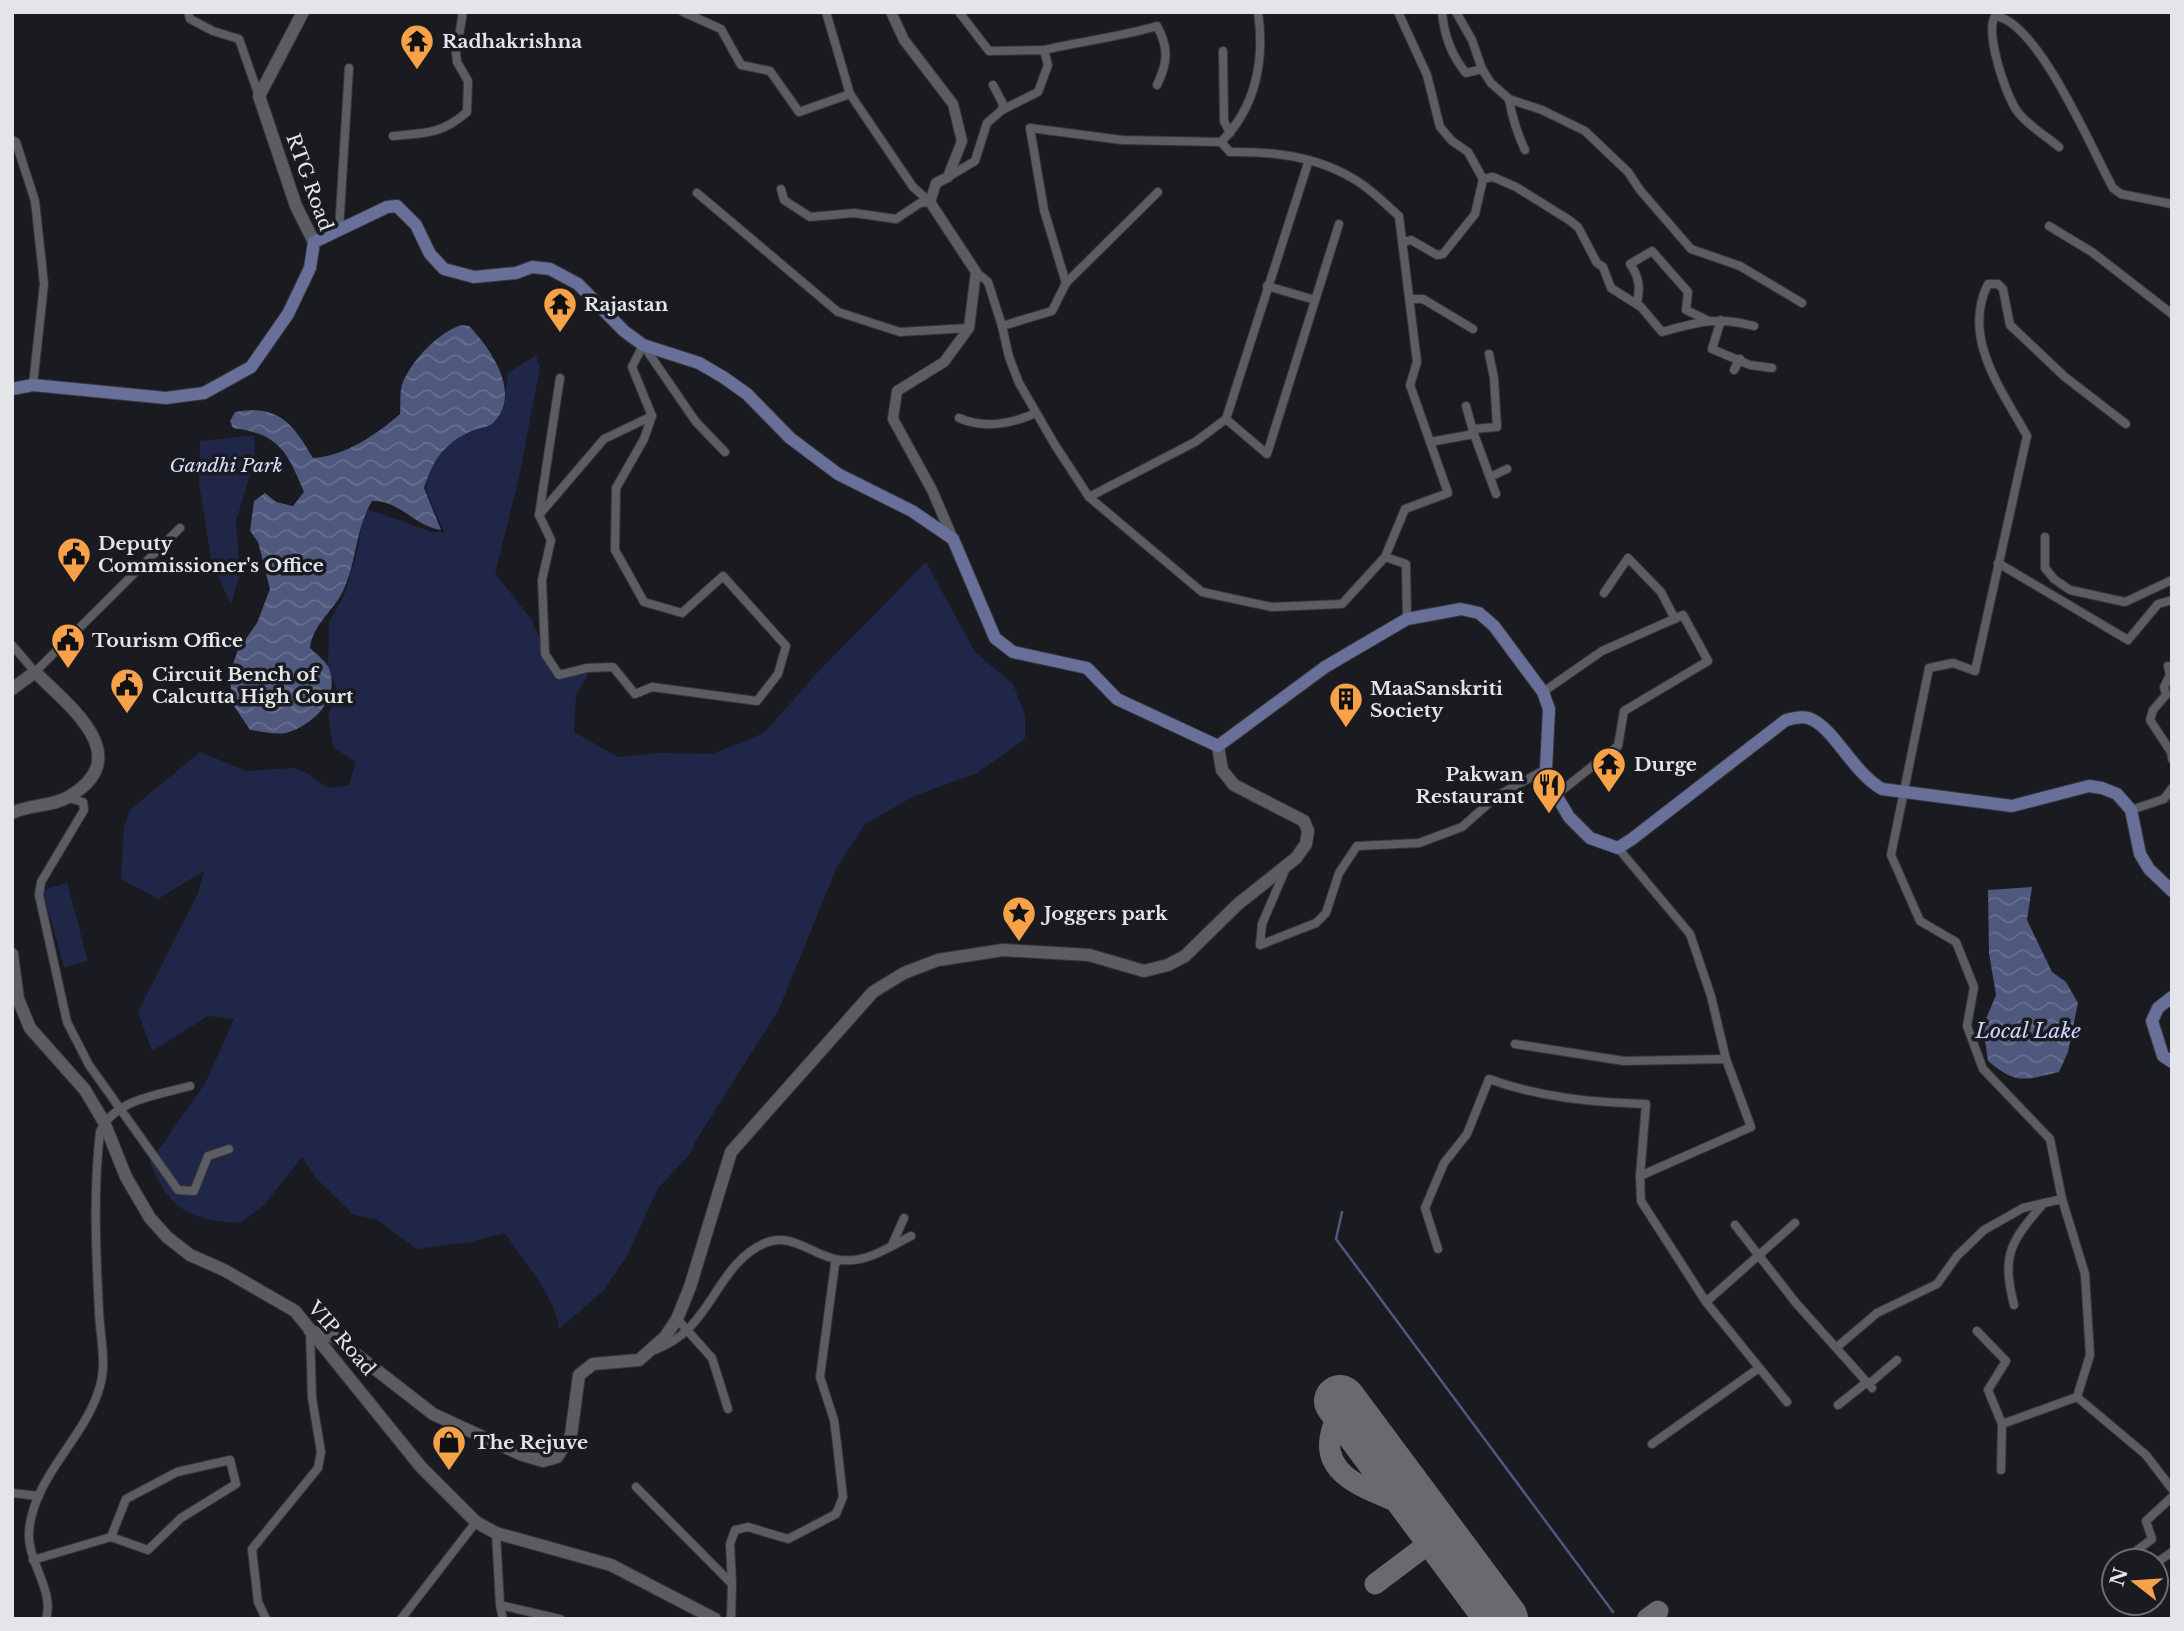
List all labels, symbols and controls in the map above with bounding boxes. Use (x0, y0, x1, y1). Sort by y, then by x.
temple icon: Radhakrishna (398, 22, 436, 71)
place label: Radhakrishna (442, 30, 582, 53)
street label: RTG Road (281, 130, 338, 234)
temple icon: Rajastan (541, 285, 579, 334)
place label: Rajastan (584, 293, 669, 316)
park label: Gandhi Park (170, 454, 283, 477)
place label: Deputy Commissioner's Office (98, 532, 324, 577)
public building icon: Deputy Commissioner's Office (55, 535, 93, 584)
public building icon: Tourism Office (49, 621, 87, 670)
place label: Tourism Office (92, 629, 243, 652)
place label: Circuit Bench of Calcutta High Court (152, 663, 354, 708)
public building icon: Circuit Bench of Calcutta High Court (108, 666, 146, 715)
place label: MaaSanskriti Society (1370, 677, 1503, 722)
building icon: MaaSanskriti Society (1327, 680, 1365, 729)
temple icon: Durge (1590, 745, 1628, 794)
place label: Durge (1634, 753, 1697, 776)
place label: Pakwan Restaurant (1416, 763, 1525, 808)
restaurant icon: Pakwan Restaurant (1530, 766, 1568, 815)
place icon: Joggers park (1000, 894, 1038, 943)
place label: Joggers park (1040, 902, 1168, 925)
water label: Local Lake (1974, 1018, 2081, 1044)
street label: VIP Road (302, 1296, 380, 1380)
shop icon: The Rejuve (430, 1423, 468, 1472)
place label: The Rejuve (474, 1431, 588, 1454)
north arrow (2100, 1547, 2170, 1617)
text: N (2106, 1565, 2133, 1589)

